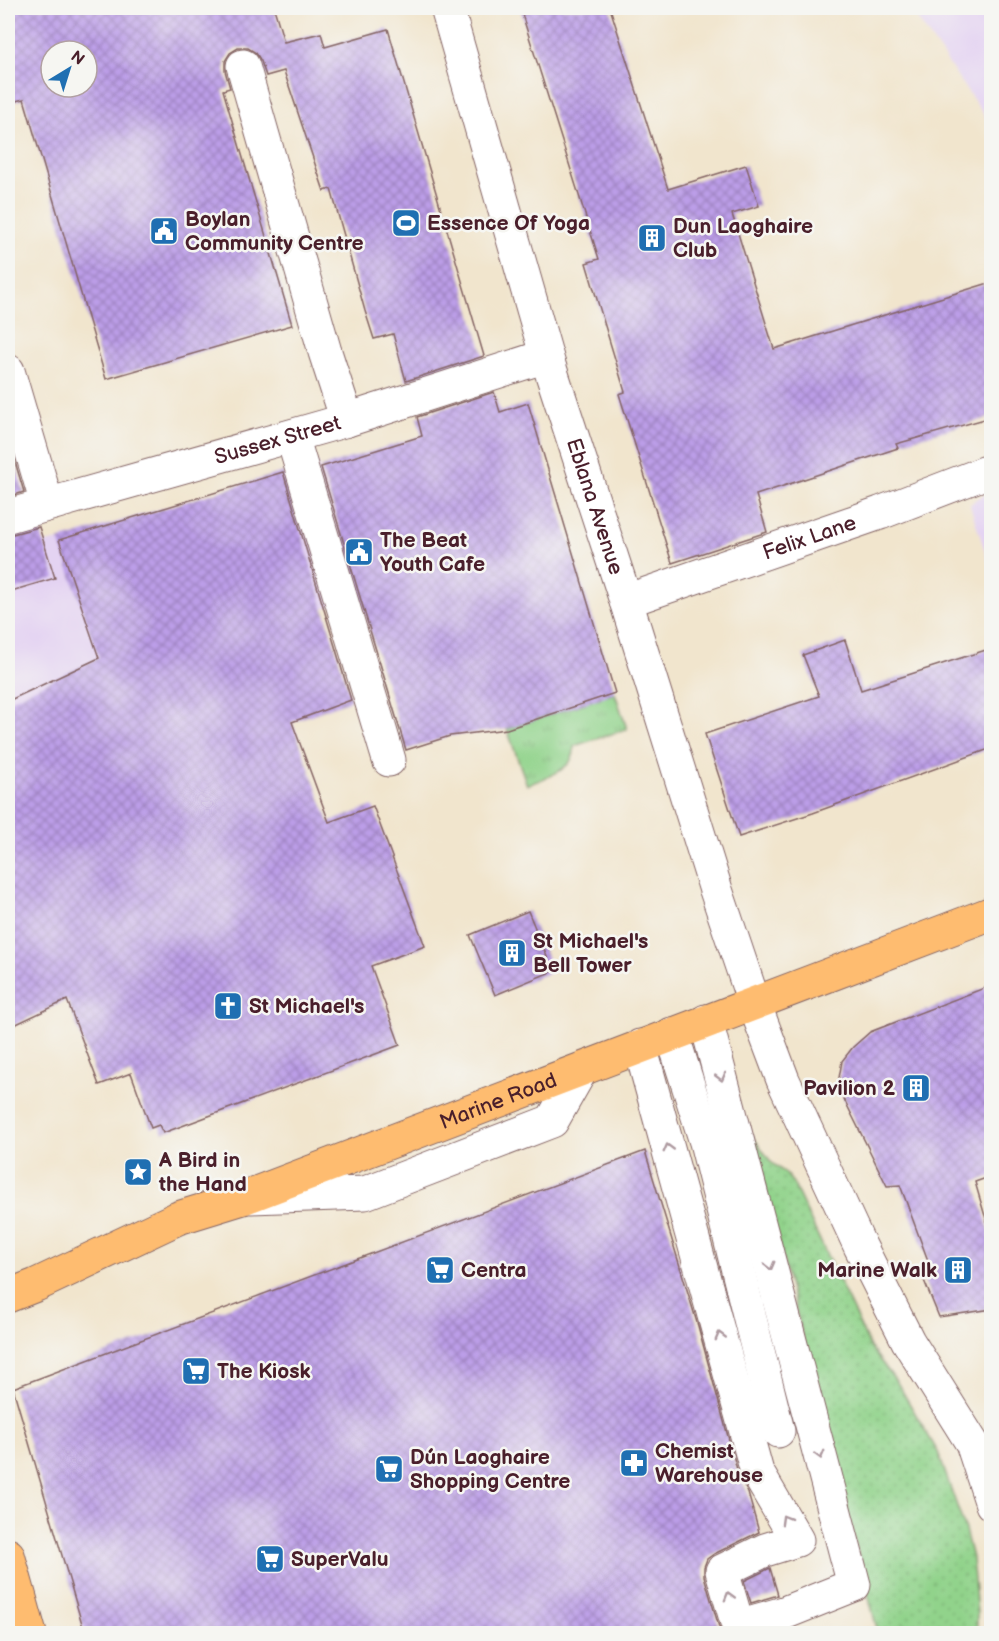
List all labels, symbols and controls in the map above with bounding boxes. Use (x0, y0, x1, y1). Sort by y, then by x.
north arrow (39, 39, 99, 99)
text: N (67, 47, 88, 70)
place label: Boylan Community Centre (185, 207, 364, 256)
sports icon: Essence Of Yoga (390, 207, 422, 239)
place label: Essence Of Yoga (427, 211, 590, 236)
place label: Dun Laoghaire Club (673, 214, 813, 263)
public building icon: Boylan Community Centre (148, 215, 180, 247)
building icon: Dun Laoghaire Club (636, 222, 668, 254)
street label: Sussex Street (211, 410, 344, 469)
street label: Eblana Avenue (561, 435, 629, 578)
street label: Felix Lane (759, 510, 859, 565)
place label: The Beat Youth Cafe (380, 528, 485, 577)
public building icon: The Beat Youth Cafe (343, 536, 375, 568)
place label: St Michael's Bell Tower (533, 929, 648, 978)
building icon: St Michael's Bell Tower (496, 937, 528, 969)
church icon: St Michael's (212, 990, 244, 1022)
place label: St Michael's (249, 994, 364, 1019)
street label: Marine Road (436, 1067, 560, 1135)
one-way arrow (714, 1071, 726, 1082)
building icon: Pavilion 2 (900, 1072, 932, 1104)
place label: Pavilion 2 (803, 1076, 895, 1101)
one-way arrow (663, 1143, 675, 1154)
place label: A Bird in the Hand (158, 1148, 247, 1197)
place icon: A Bird in the Hand (122, 1156, 154, 1188)
supermarket icon: Centra (424, 1254, 456, 1286)
building icon: Marine Walk (942, 1254, 974, 1286)
place label: Centra (461, 1258, 527, 1283)
place label: Marine Walk (817, 1258, 937, 1283)
one-way arrow (763, 1261, 776, 1271)
one-way arrow (715, 1331, 727, 1342)
supermarket icon: The Kiosk (180, 1355, 212, 1387)
place label: The Kiosk (217, 1359, 310, 1384)
place label: Chemist Warehouse (655, 1439, 763, 1488)
place label: Dún Laoghaire Shopping Centre (410, 1445, 570, 1494)
pharmacy icon: Chemist Warehouse (618, 1447, 650, 1479)
one-way arrow (812, 1449, 825, 1459)
supermarket icon: Dún Laoghaire Shopping Centre (373, 1453, 405, 1485)
one-way arrow (780, 1515, 792, 1525)
supermarket icon: SuperValu (254, 1543, 286, 1575)
place label: SuperValu (291, 1547, 388, 1572)
one-way arrow (724, 1591, 736, 1601)

